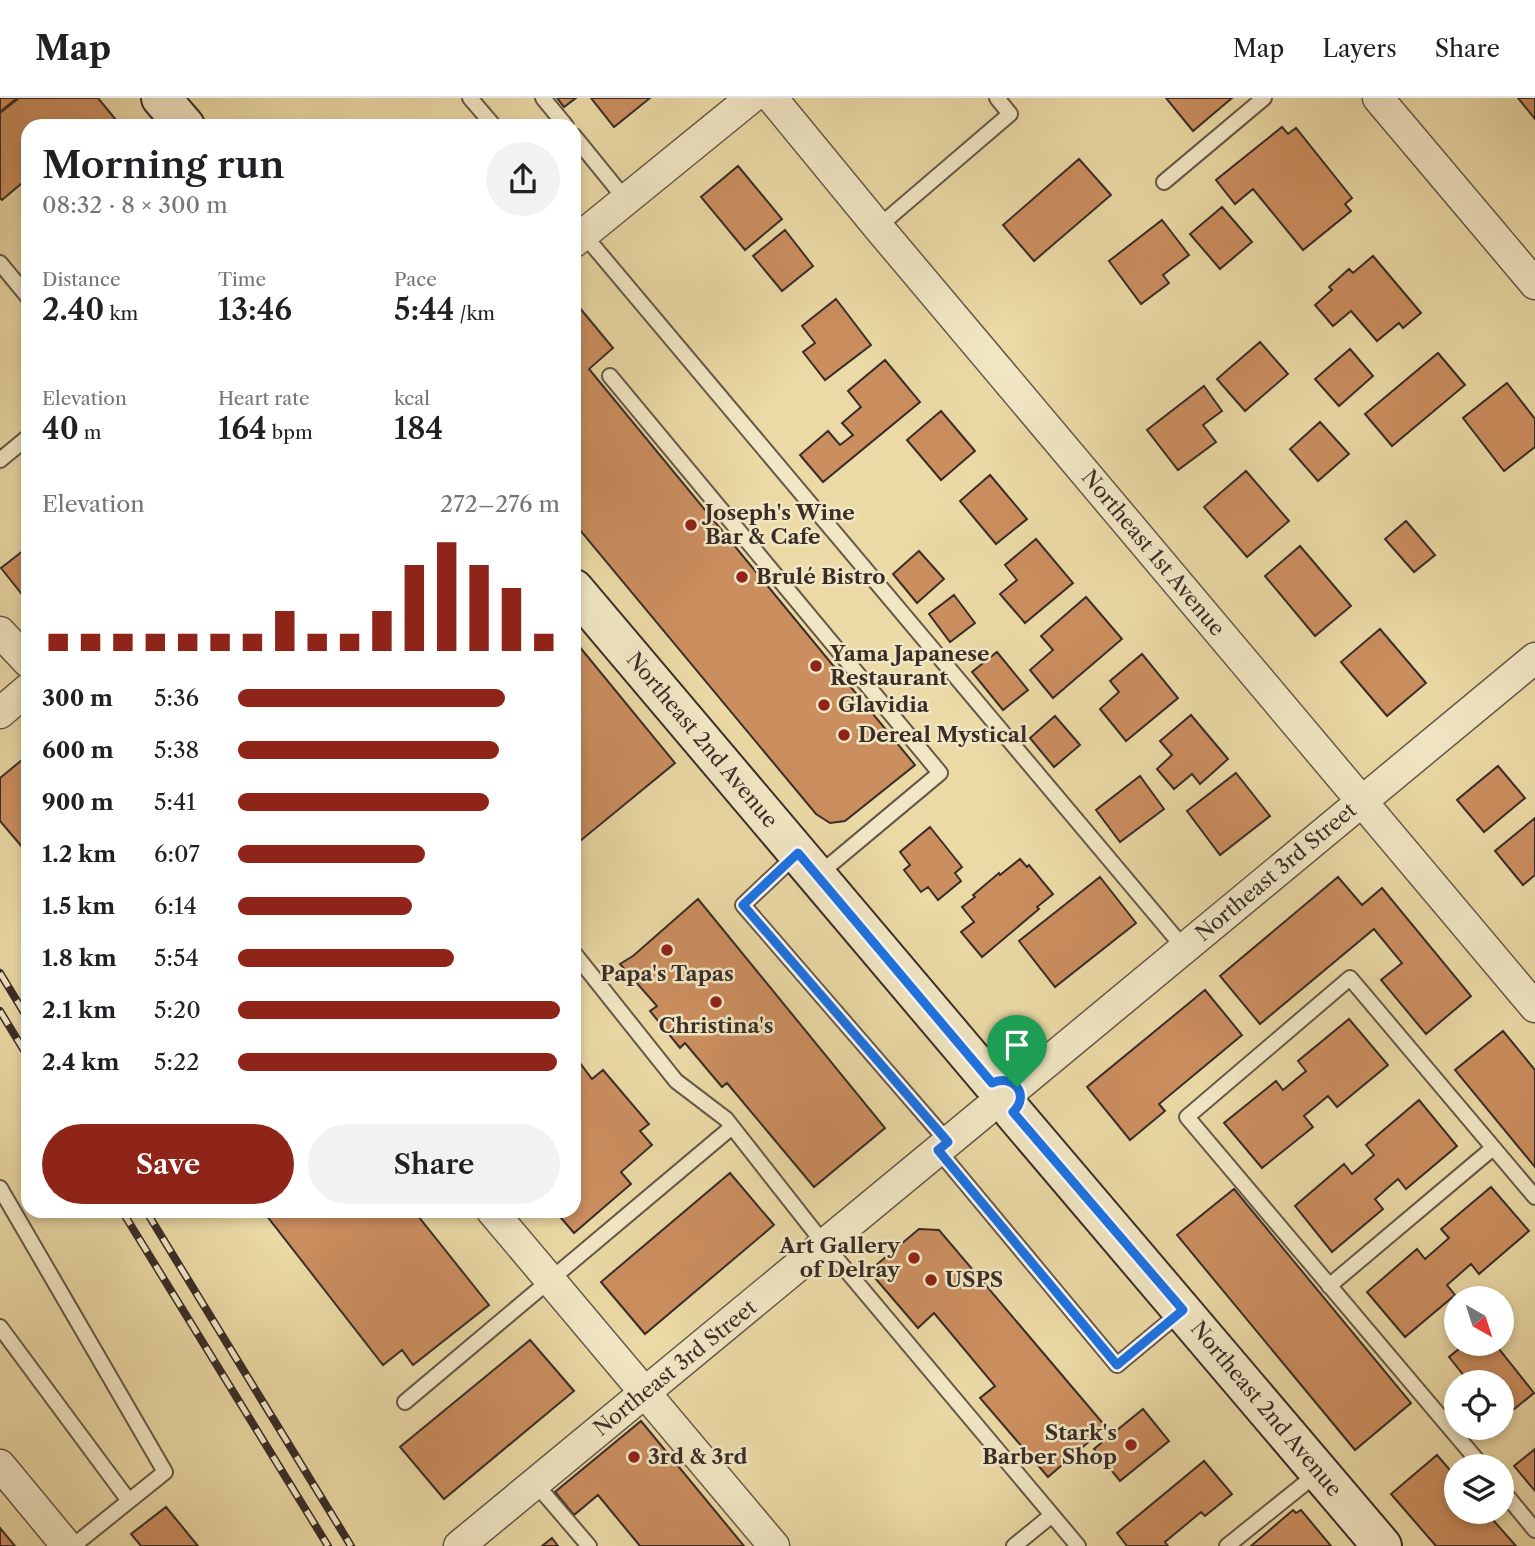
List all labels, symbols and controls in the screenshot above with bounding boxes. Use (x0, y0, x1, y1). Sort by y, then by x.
text: Map (35, 28, 111, 69)
text: Map (1233, 34, 1284, 63)
text: Layers (1322, 34, 1397, 63)
text: Share (1435, 34, 1500, 63)
text: Morning run (42, 141, 285, 188)
button: share (486, 142, 560, 216)
text: 08:32 · 8 × 300 m (42, 191, 228, 219)
text: Distance (42, 268, 121, 291)
text: Time (218, 268, 266, 291)
text: Pace (394, 268, 437, 291)
text: 2.40 (42, 291, 104, 328)
text: 13:46 (218, 291, 292, 328)
text: 5:44 (394, 291, 454, 328)
text: km (104, 302, 138, 325)
text: /km (454, 302, 495, 325)
text: Elevation (42, 387, 127, 410)
text: Heart rate (218, 387, 310, 410)
text: kcal (394, 387, 430, 410)
text: 40 (42, 410, 79, 447)
text: 164 (218, 410, 267, 447)
text: 184 (394, 410, 443, 447)
text: m (79, 421, 101, 444)
text: bpm (267, 421, 313, 444)
street label: Northeast 1st Avenue (1077, 465, 1230, 641)
text: Elevation (42, 490, 145, 518)
text: 272–276 m (440, 490, 560, 518)
place label: Joseph's Wine Bar & Cafe (701, 500, 855, 549)
marker: Joseph's Wine Bar & Cafe (683, 517, 699, 533)
place label: Brulé Bistro (756, 564, 886, 589)
marker: Brulé Bistro (734, 569, 750, 585)
place label: Yama Japanese Restaurant (829, 641, 990, 690)
street label: Northeast 2nd Avenue (622, 647, 783, 833)
marker: Yama Japanese Restaurant (808, 658, 824, 674)
text: 300 m (42, 684, 113, 712)
text: 5:36 (154, 684, 199, 712)
place label: Glavidia (838, 692, 930, 717)
marker: Glavidia (816, 697, 832, 713)
place label: Dereal Mystical (858, 722, 1027, 747)
marker: Dereal Mystical (836, 727, 852, 743)
text: 600 m (42, 736, 114, 764)
text: 5:38 (154, 736, 199, 764)
text: 900 m (42, 788, 114, 816)
text: 5:41 (154, 788, 196, 816)
street label: Northeast 3rd Street (1190, 797, 1362, 946)
text: 1.2 km (42, 840, 116, 868)
text: 6:07 (154, 840, 200, 868)
text: 1.5 km (42, 892, 115, 920)
text: 6:14 (154, 892, 197, 920)
marker: Papa's Tapas (659, 942, 675, 958)
text: 1.8 km (42, 944, 117, 972)
text: 5:54 (154, 944, 199, 972)
place label: Papa's Tapas (600, 961, 734, 986)
marker: Christina's (708, 994, 724, 1010)
text: 2.1 km (42, 996, 116, 1024)
text: 5:20 (154, 996, 201, 1024)
place label: Christina's (659, 1013, 773, 1038)
pin (987, 1015, 1047, 1087)
icon: arrive (998, 1026, 1036, 1064)
text: 2.4 km (42, 1048, 119, 1076)
text: 5:22 (154, 1048, 199, 1076)
button: Save (42, 1124, 294, 1204)
button: Share (308, 1124, 560, 1204)
place label: Art Gallery of Delray (778, 1233, 901, 1282)
marker: Art Gallery of Delray (906, 1250, 922, 1266)
place label: USPS (945, 1267, 1003, 1292)
marker: USPS (923, 1272, 939, 1288)
north arrow (1444, 1286, 1514, 1356)
map controls (1444, 1286, 1514, 1524)
street label: Northeast 3rd Street (588, 1294, 761, 1441)
street label: Northeast 2nd Avenue (1186, 1316, 1347, 1502)
button: locate (1444, 1370, 1514, 1440)
place label: Stark's Barber Shop (982, 1420, 1117, 1469)
marker: Stark's Barber Shop (1123, 1437, 1139, 1453)
place label: 3rd & 3rd (648, 1444, 747, 1469)
marker: 3rd & 3rd (626, 1449, 642, 1465)
button: layers (1444, 1454, 1514, 1524)

